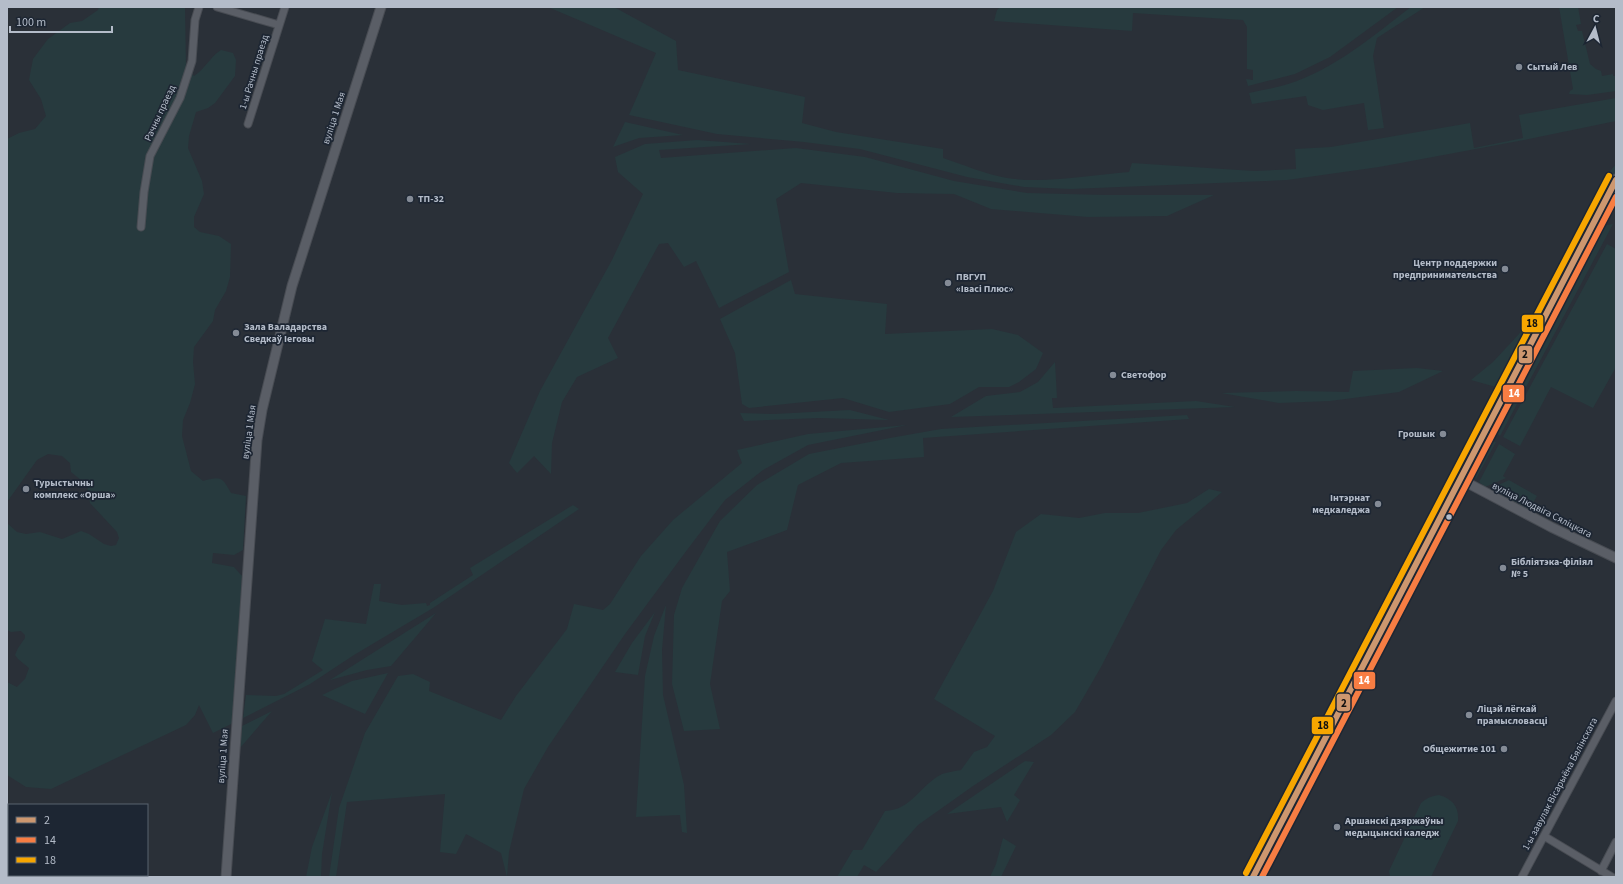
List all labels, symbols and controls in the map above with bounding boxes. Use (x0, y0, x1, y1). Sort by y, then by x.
scale bar (10, 8, 112, 34)
north arrow (1575, 8, 1615, 48)
text: С (1592, 11, 1601, 26)
text: 100 m (16, 14, 46, 31)
street label: 1-ы Рачны праезд (236, 32, 272, 111)
place label: Сытый Лев (1527, 60, 1577, 74)
marker: Сытый Лев (1514, 62, 1524, 72)
street label: Рачны праезд (141, 82, 179, 143)
street label: вуліца 1 Мая (319, 90, 349, 146)
place label: ТП-32 (418, 192, 444, 206)
marker: ТП-32 (405, 194, 415, 204)
place label: Центр поддержки предпринимательства (1393, 256, 1497, 282)
marker: Центр поддержки предпринимательства (1500, 264, 1510, 274)
place label: ПВГУП «Івасі Плюс» (956, 270, 1014, 296)
marker: ПВГУП «Івасі Плюс» (943, 278, 953, 288)
line badge: 18 (1521, 314, 1544, 333)
text: 18 (1526, 316, 1538, 331)
place label: Зала Валадарства Сведкаў Іеговы (244, 320, 327, 346)
marker: Зала Валадарства Сведкаў Іеговы (231, 328, 241, 338)
line badge: 2 (1518, 345, 1533, 364)
text: 2 (1522, 347, 1528, 362)
place label: Светофор (1121, 368, 1167, 382)
marker: Светофор (1108, 370, 1118, 380)
line badge: 14 (1502, 384, 1525, 403)
text: 14 (1508, 386, 1520, 401)
street label: вуліца 1 Мая (238, 404, 260, 460)
place label: Грошык (1398, 427, 1436, 441)
marker: Грошык (1438, 429, 1448, 439)
place label: Турыстычны комплекс «Орша» (34, 476, 116, 502)
street label: вуліца Людвіга Сяліцкага (1490, 479, 1594, 541)
marker: Турыстычны комплекс «Орша» (21, 484, 31, 494)
place label: Інтэрнат медкаледжа (1312, 491, 1370, 517)
marker: Інтэрнат медкаледжа (1373, 499, 1383, 509)
unlabelled marker (1444, 512, 1454, 522)
place label: Бібліятэка-філіял № 5 (1511, 555, 1593, 581)
marker: Бібліятэка-філіял № 5 (1498, 563, 1508, 573)
line badge: 14 (1353, 671, 1376, 690)
text: 14 (1358, 673, 1370, 688)
line badge: 2 (1336, 693, 1351, 712)
text: 2 (1341, 696, 1347, 711)
place label: Ліцэй лёгкай прамысловасці (1476, 702, 1548, 728)
marker: Ліцэй лёгкай прамысловасці (1464, 710, 1474, 720)
street label: 1-ы завулак Вісарыёна Бялінскага (1519, 715, 1601, 853)
line badge: 18 (1311, 716, 1334, 735)
text: 18 (1317, 718, 1329, 733)
street label: вуліца 1 Мая (214, 728, 232, 784)
place label: Общежитие 101 (1423, 742, 1496, 756)
marker: Общежитие 101 (1499, 744, 1509, 754)
legend (8, 804, 148, 876)
text: 2 (44, 812, 50, 829)
place label: Аршанскі дзяржаўны медыцынскі каледж (1344, 814, 1443, 840)
marker: Аршанскі дзяржаўны медыцынскі каледж (1332, 822, 1342, 832)
text: 14 (44, 832, 56, 849)
text: 18 (44, 852, 56, 869)

